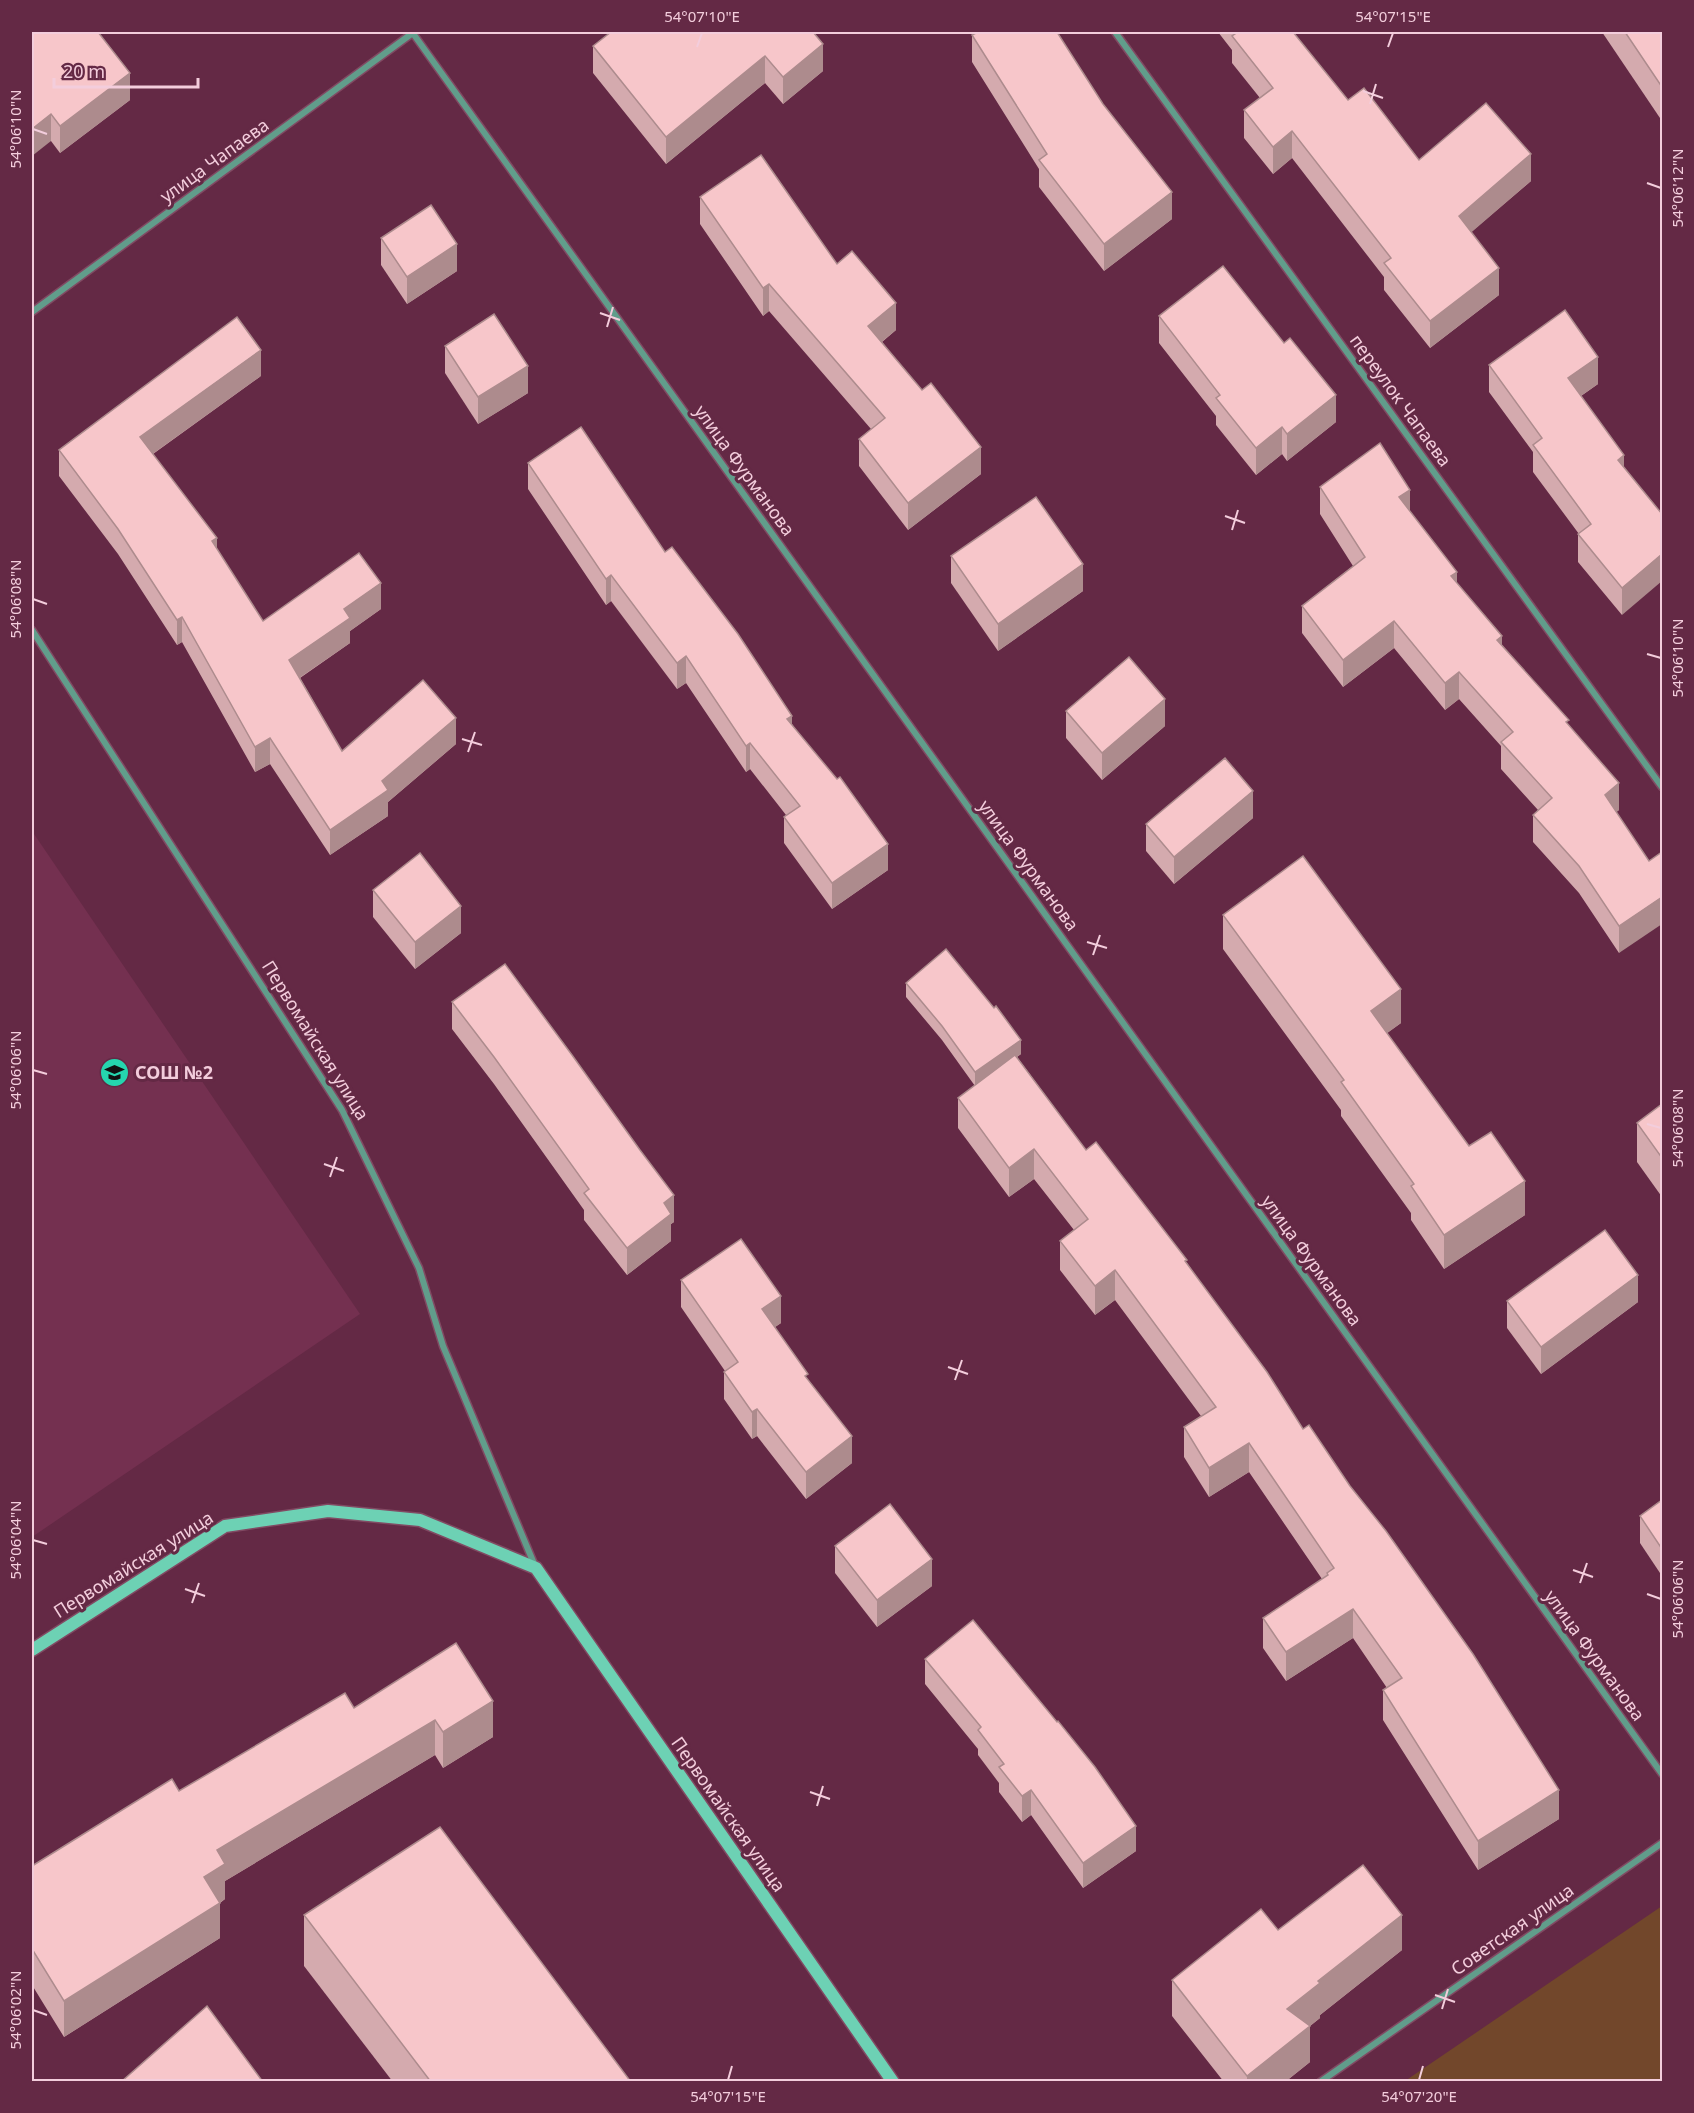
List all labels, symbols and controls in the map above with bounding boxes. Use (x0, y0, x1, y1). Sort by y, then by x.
text: 54°07'10"E (664, 6, 740, 26)
text: 54°07'15"E (1355, 6, 1431, 26)
scale bar (54, 51, 198, 89)
text: 20 m (63, 59, 105, 83)
text: 54°06'10"N (5, 90, 25, 168)
street label: улица Чапаева (155, 112, 273, 208)
text: 54°06'12"N (1667, 149, 1687, 227)
street label: переулок Чапаева (1345, 329, 1457, 471)
street label: улица Фурманова (689, 400, 801, 540)
text: 54°06'08"N (5, 560, 25, 638)
text: 54°06'10"N (1667, 619, 1687, 697)
street label: улица Фурманова (973, 795, 1085, 935)
street label: Первомайская улица (257, 956, 375, 1124)
text: 54°06'06"N (5, 1031, 25, 1109)
school or university icon: СОШ №2 (98, 1056, 130, 1088)
place label: СОШ №2 (135, 1060, 213, 1084)
text: 54°06'08"N (1667, 1089, 1687, 1167)
street label: улица Фурманова (1256, 1190, 1368, 1330)
text: 54°06'04"N (5, 1501, 25, 1579)
street label: Первомайская улица (49, 1505, 217, 1623)
text: 54°06'06"N (1667, 1560, 1687, 1638)
street label: улица Фурманова (1539, 1585, 1651, 1725)
street label: Первомайская улица (666, 1732, 792, 1896)
street label: Советская улица (1446, 1878, 1578, 1980)
text: 54°06'02"N (5, 1971, 25, 2049)
text: 54°07'15"E (690, 2086, 766, 2106)
text: 54°07'20"E (1381, 2086, 1457, 2106)

